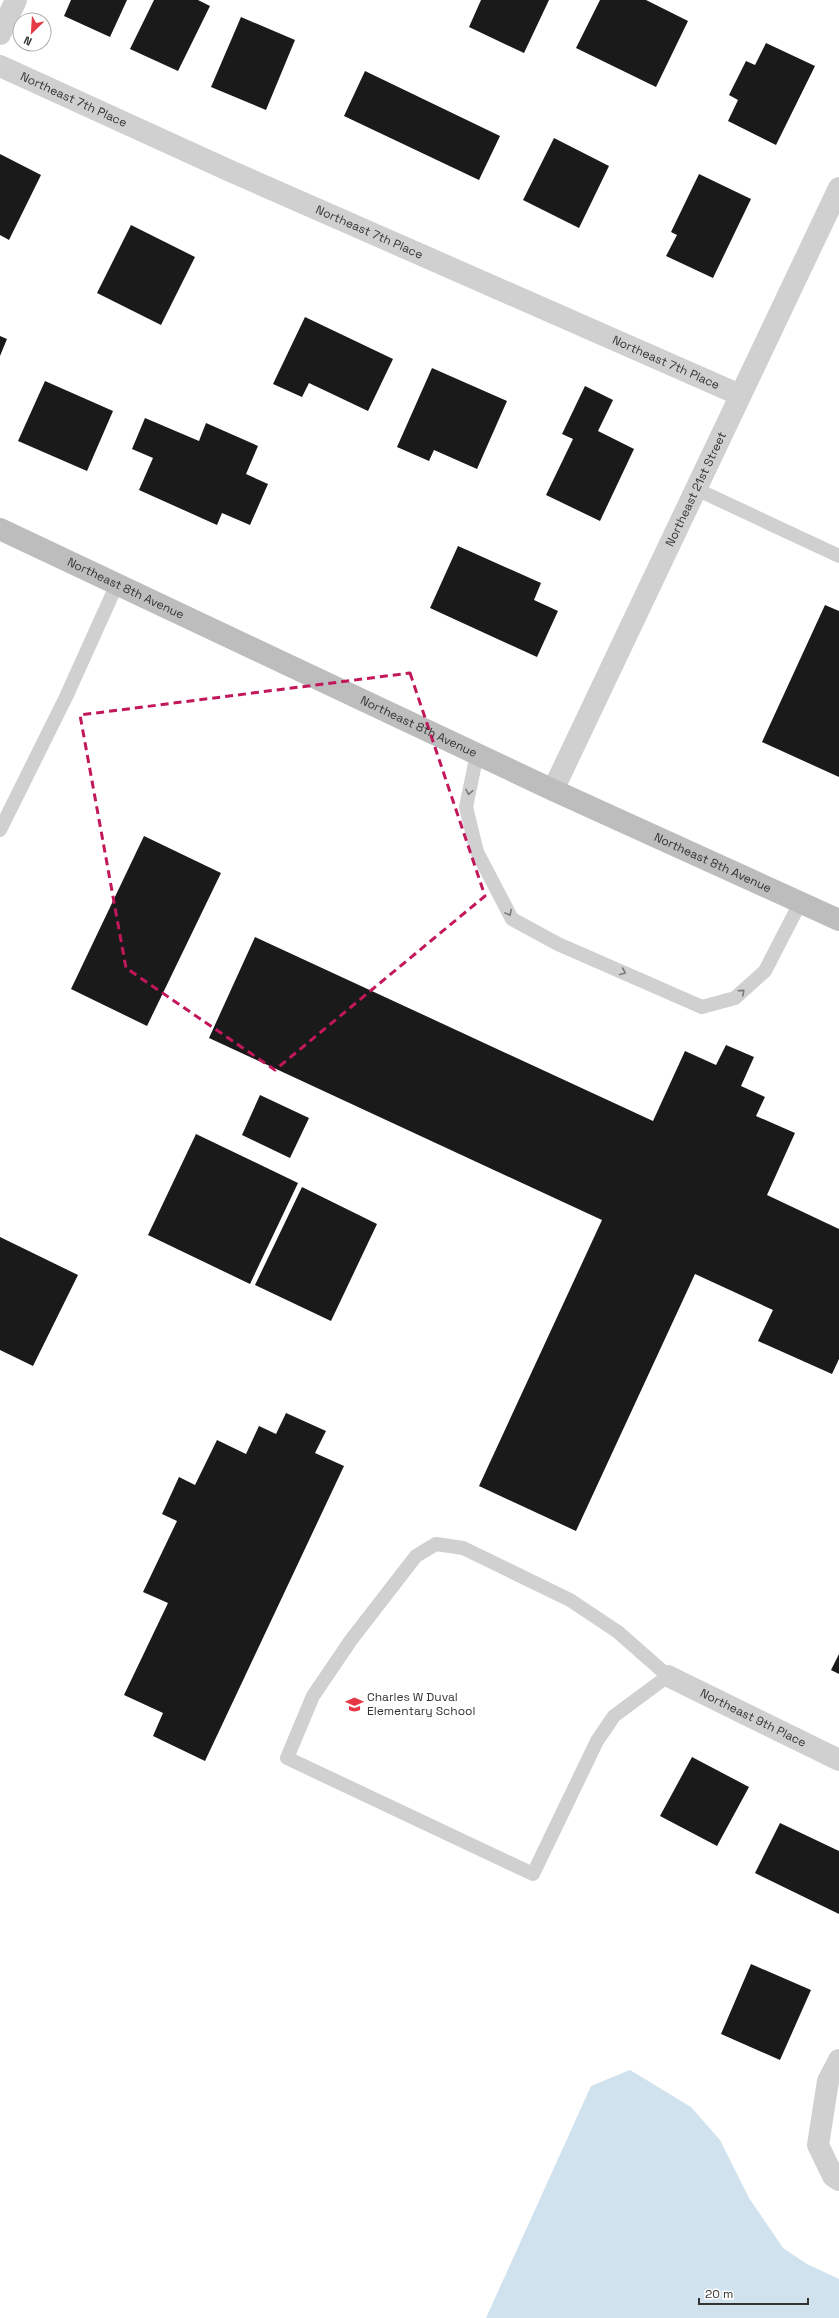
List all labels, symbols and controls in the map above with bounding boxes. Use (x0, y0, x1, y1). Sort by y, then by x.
north arrow (12, 12, 52, 52)
text: N (21, 33, 34, 49)
street label: Northeast 7th Place (18, 68, 130, 131)
street label: Northeast 7th Place (313, 202, 425, 263)
street label: Northeast 7th Place (610, 332, 722, 393)
street label: Northeast 21st Street (662, 429, 730, 549)
street label: Northeast 8th Avenue (65, 554, 187, 623)
street label: Northeast 8th Avenue (358, 692, 480, 761)
one-way arrow (466, 789, 474, 795)
street label: Northeast 8th Avenue (651, 829, 774, 896)
one-way arrow (504, 908, 511, 916)
one-way arrow (618, 967, 626, 975)
one-way arrow (737, 989, 745, 996)
street label: Northeast 9th Place (698, 1685, 809, 1751)
place label: Charles W Duval Elementary School (367, 1689, 475, 1719)
school or university icon: Charles W Duval Elementary School (344, 1694, 364, 1714)
scale bar (699, 2280, 808, 2306)
text: 20 m (705, 2286, 733, 2302)

